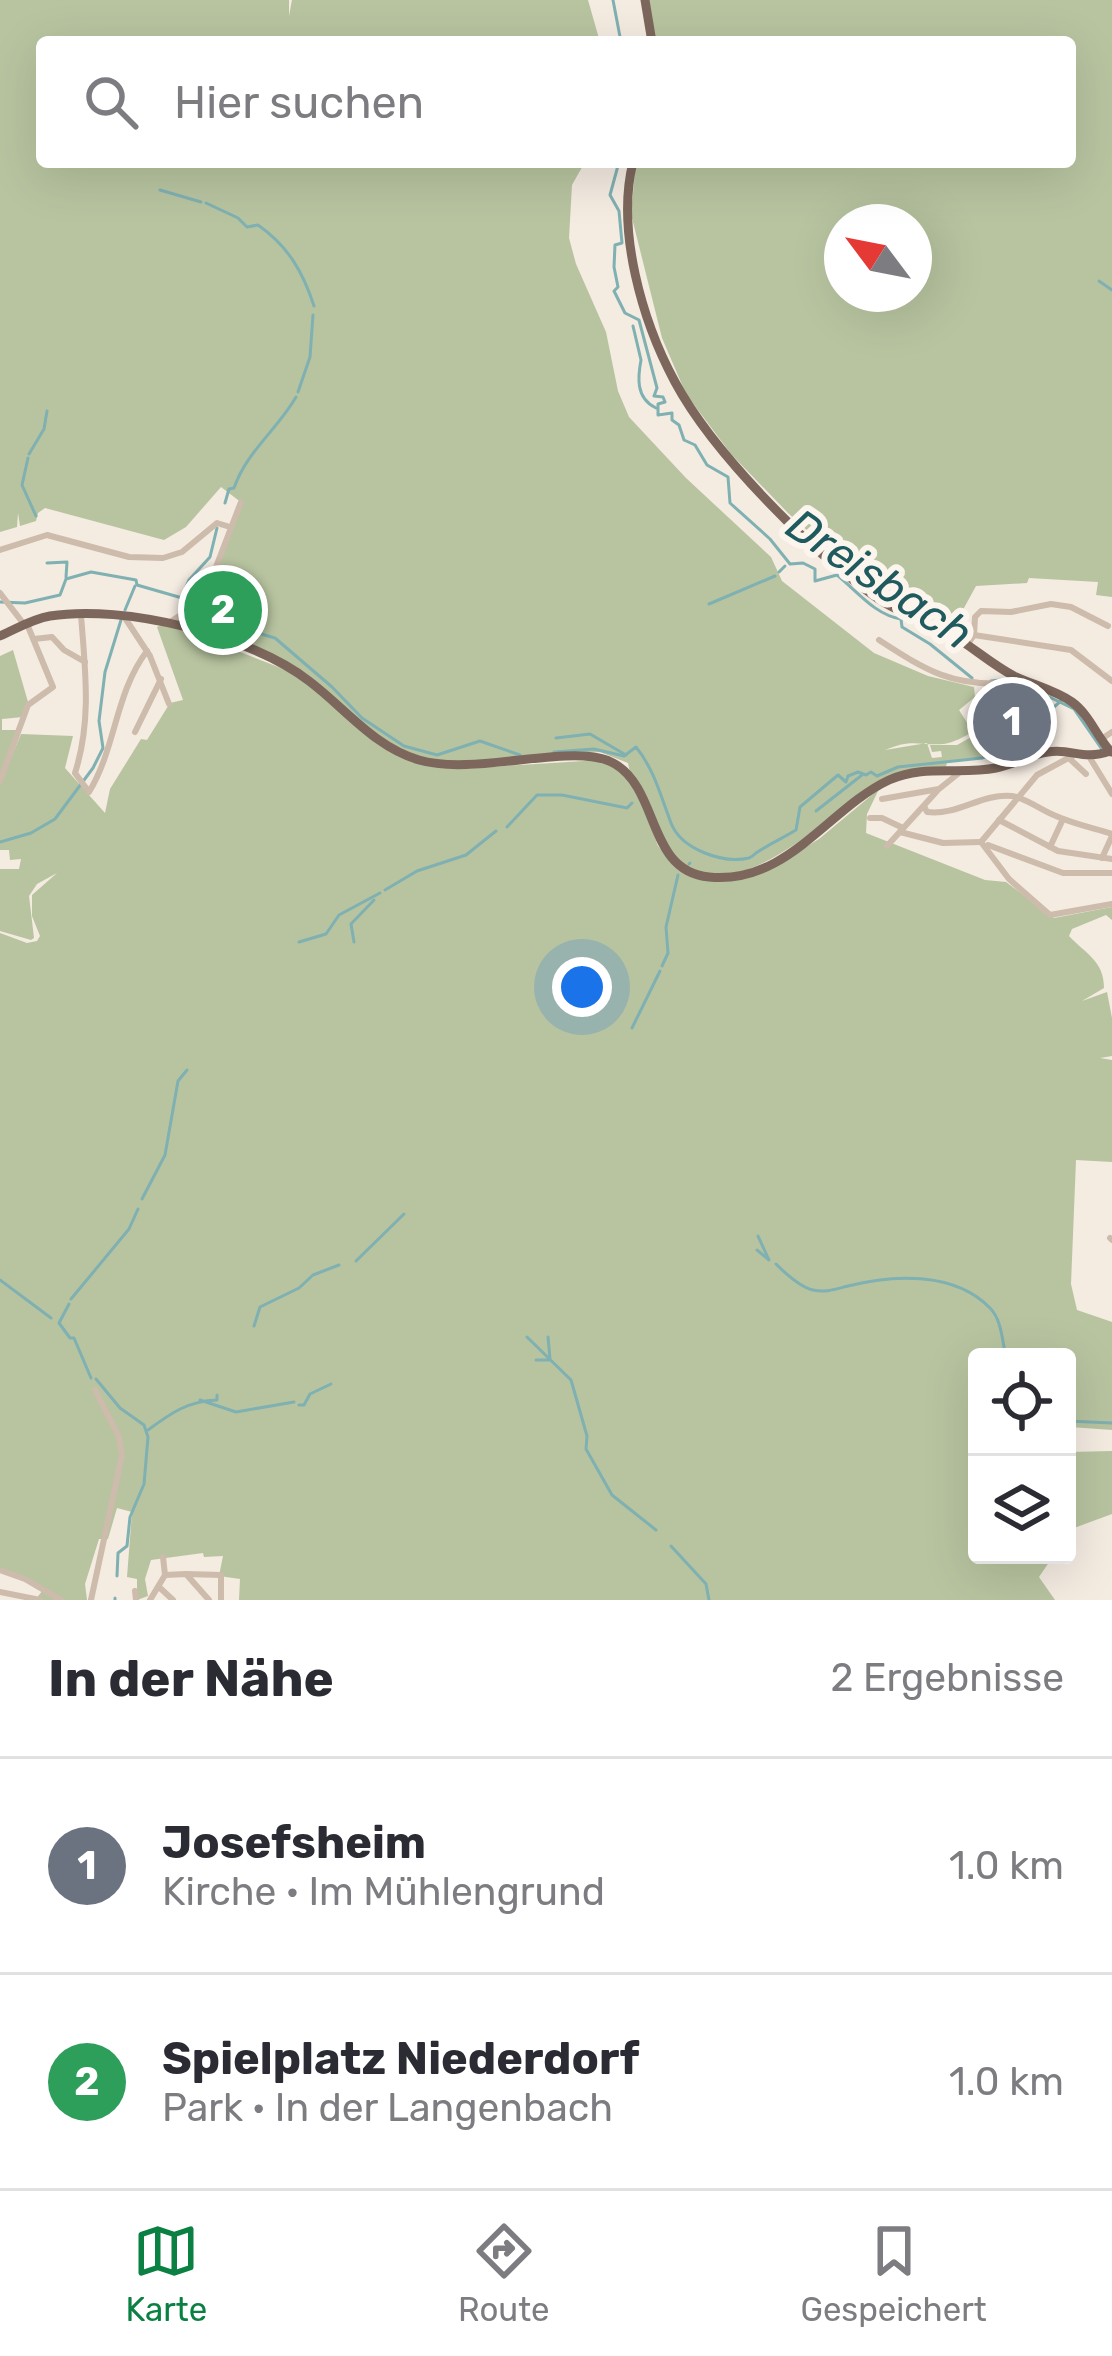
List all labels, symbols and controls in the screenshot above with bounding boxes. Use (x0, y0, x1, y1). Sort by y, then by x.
search box (36, 36, 1076, 168)
icon: search (78, 69, 144, 135)
text: Hier suchen (174, 76, 424, 129)
north arrow (824, 204, 932, 312)
water label: Dreisbach (777, 498, 983, 660)
pin: 2 (184, 565, 262, 655)
pin: 1 (973, 677, 1051, 767)
your location (552, 957, 612, 1017)
map controls (968, 1348, 1076, 1564)
button: locate (968, 1348, 1076, 1456)
button: layers (968, 1456, 1076, 1564)
text: In der Nähe (48, 1648, 334, 1709)
text: 2 Ergebnisse (830, 1655, 1064, 1701)
text: Josefsheim (162, 1816, 426, 1869)
text: 1 (77, 1843, 97, 1889)
text: 1.0 km (949, 1843, 1064, 1889)
text: Kirche · Im Mühlengrund (162, 1869, 605, 1915)
text: Spielplatz Niederdorf (162, 2032, 639, 2085)
text: 2 (74, 2059, 100, 2105)
text: 1.0 km (949, 2059, 1064, 2105)
text: Park · In der Langenbach (162, 2085, 613, 2131)
tab: Karte (125, 2218, 207, 2329)
tab: Route (458, 2218, 550, 2329)
tab: Gespeichert (800, 2218, 987, 2329)

